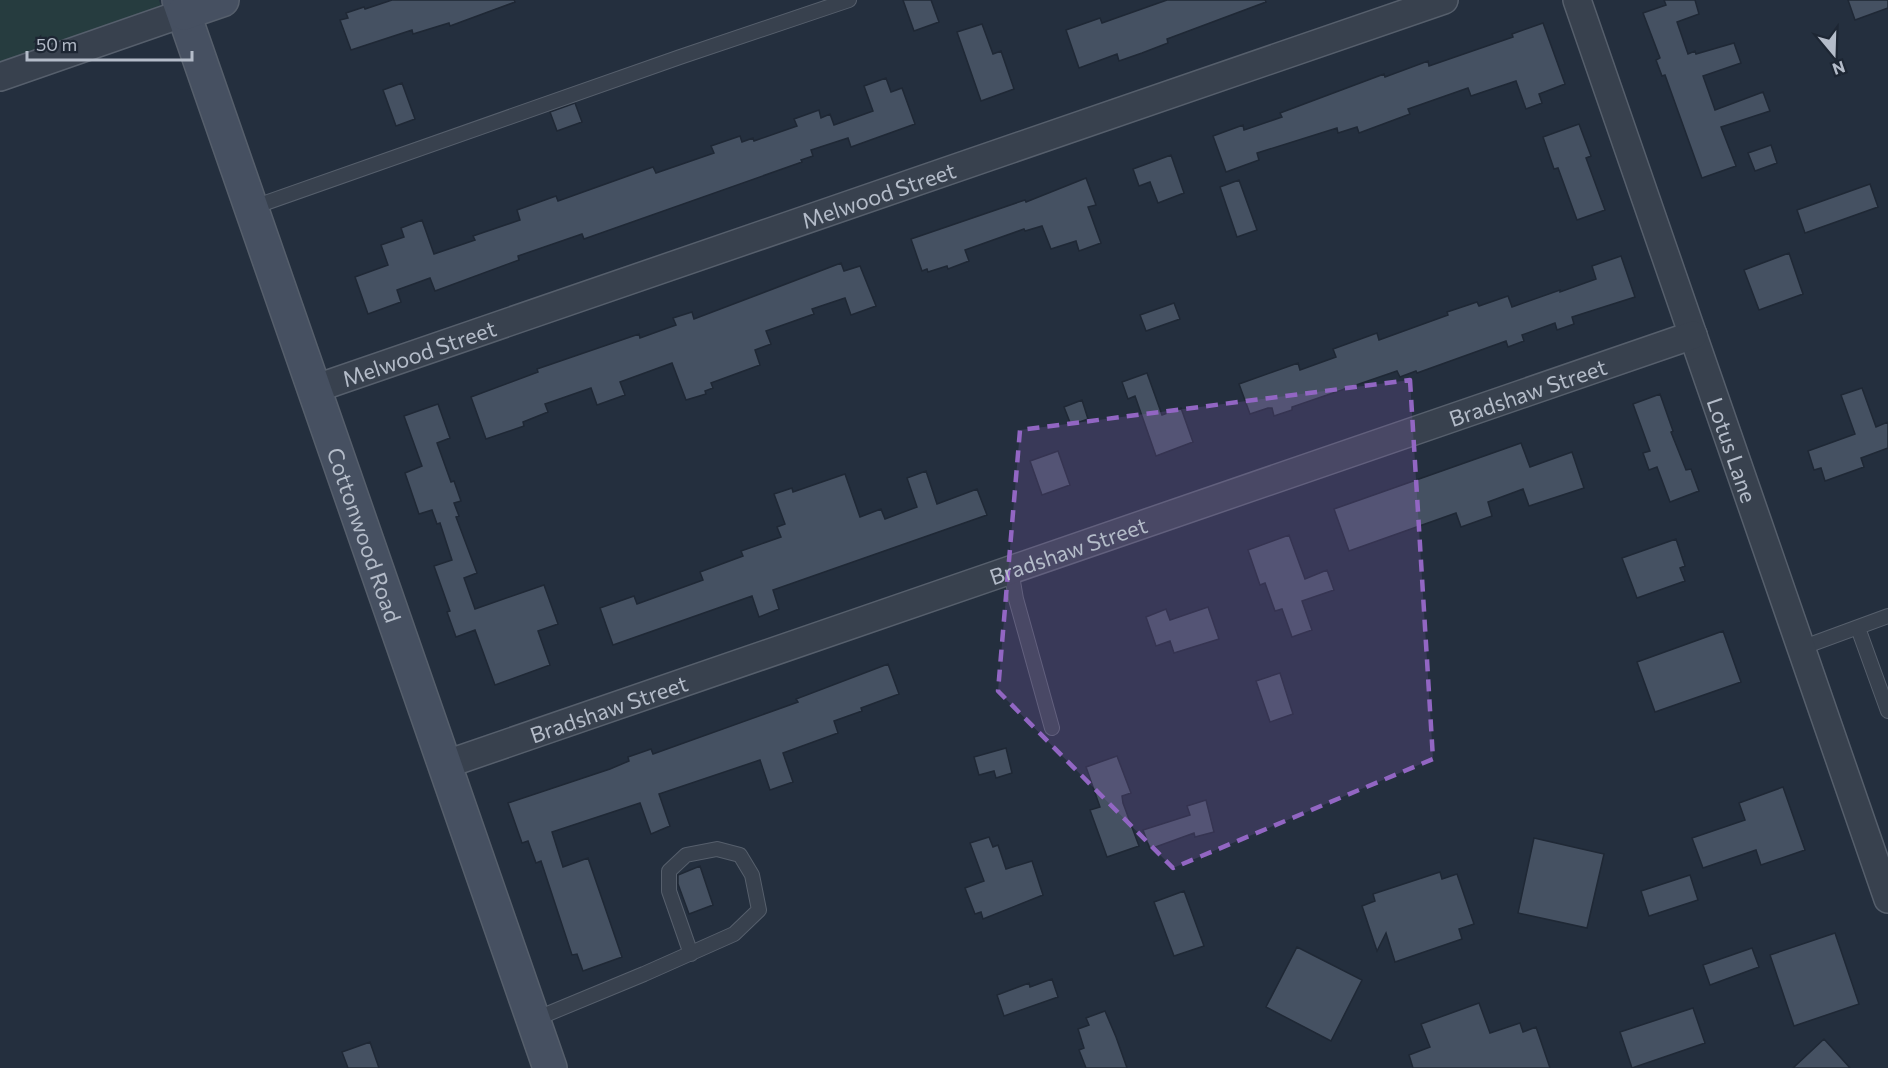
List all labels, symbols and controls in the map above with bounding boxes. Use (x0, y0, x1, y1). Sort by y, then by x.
scale bar (27, 24, 192, 62)
north arrow (1804, 24, 1864, 84)
text: 50 m (36, 33, 77, 55)
text: N (1830, 58, 1848, 80)
street label: Melwood Street (798, 156, 959, 234)
street label: Melwood Street (338, 314, 499, 392)
street label: Bradshaw Street (1445, 352, 1610, 432)
street label: Lotus Lane (1702, 394, 1763, 506)
street label: Cottonwood Road (322, 444, 408, 626)
street label: Bradshaw Street (986, 511, 1150, 590)
street label: Bradshaw Street (526, 669, 691, 748)

